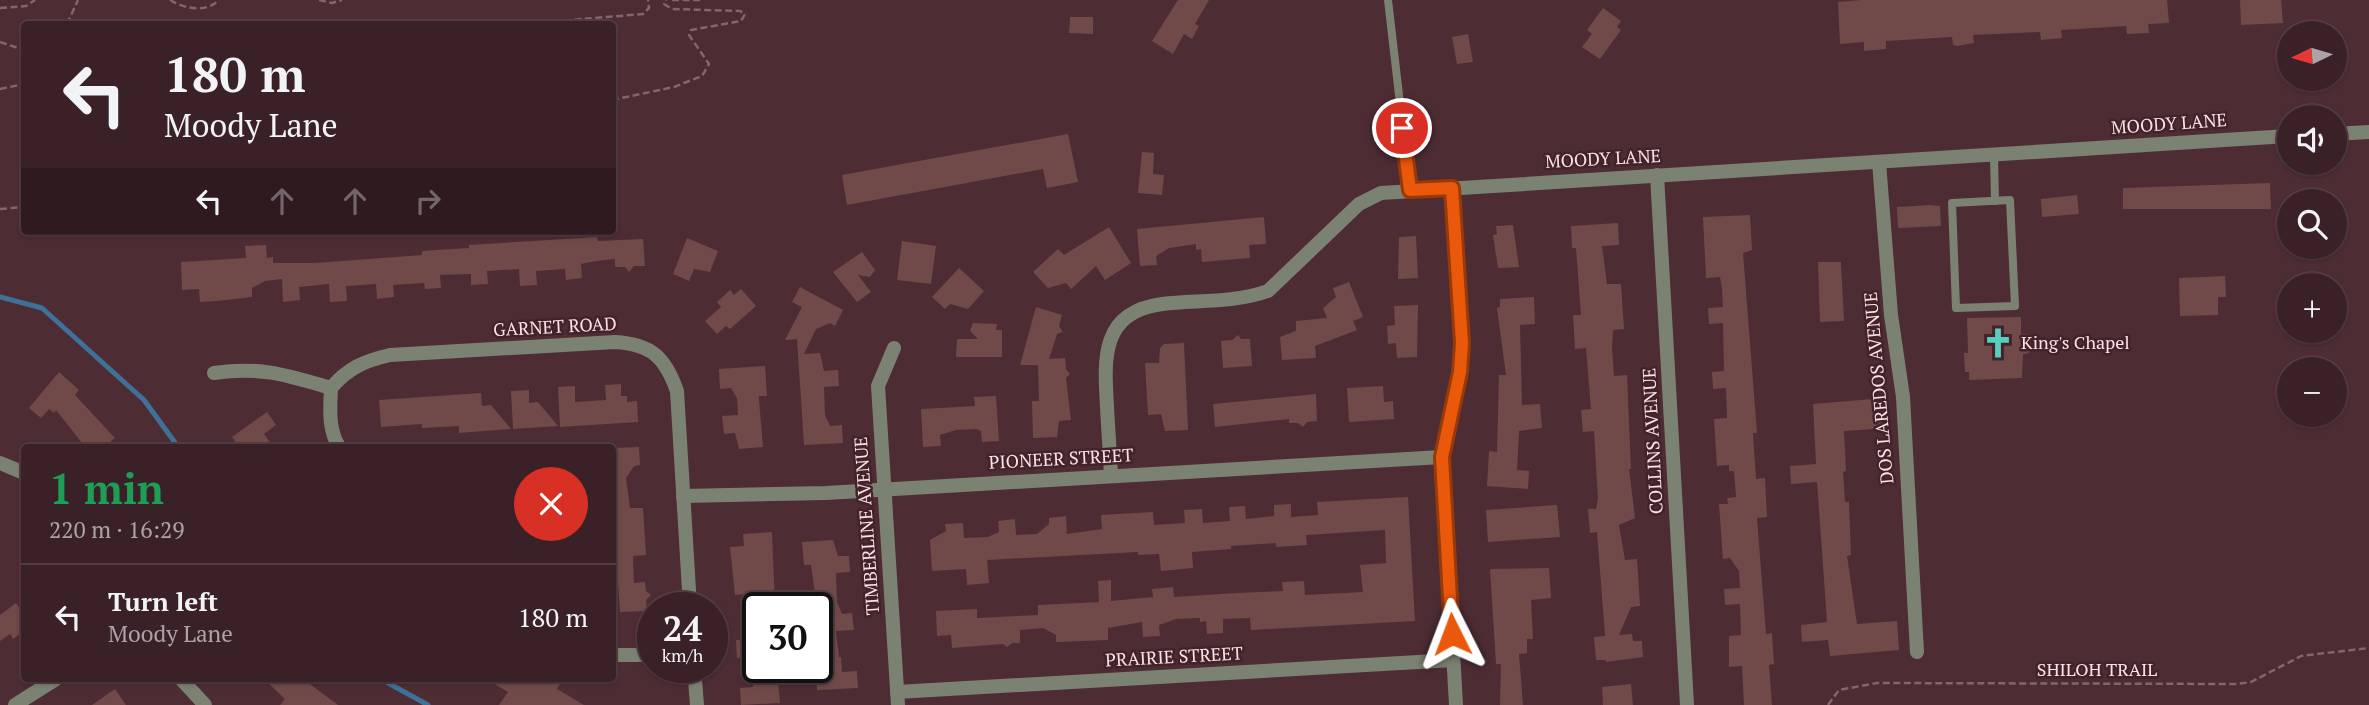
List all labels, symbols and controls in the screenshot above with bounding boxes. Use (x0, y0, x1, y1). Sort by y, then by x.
north arrow (2277, 21, 2347, 91)
map controls (2277, 21, 2347, 427)
text: 180 m (164, 41, 306, 106)
icon: left (49, 49, 140, 140)
pin (1372, 98, 1432, 158)
text: Moody Lane (164, 104, 338, 146)
button: sound (2277, 105, 2347, 175)
street label: MOODY LANE (2110, 107, 2228, 139)
icon: arrive (1383, 109, 1421, 147)
street label: MOODY LANE (1544, 143, 1662, 173)
icon: left (190, 182, 228, 220)
icon: ahead (263, 182, 301, 220)
icon: ahead (336, 182, 374, 220)
icon: right (409, 182, 447, 220)
button: search (2277, 189, 2347, 259)
button: + (2277, 273, 2347, 343)
street label: DOS LAREDOS AVENUE (1858, 291, 1898, 485)
street label: GARNET ROAD (493, 311, 617, 341)
church icon: King's Chapel (1981, 326, 2015, 360)
place label: King's Chapel (2021, 330, 2130, 354)
button: − (2277, 357, 2347, 427)
street label: COLLINS AVENUE (1636, 367, 1668, 515)
street label: TIMBERLINE AVENUE (848, 436, 884, 616)
street label: PIONEER STREET (988, 442, 1134, 474)
text: 1 min (49, 460, 164, 516)
button: close (514, 467, 588, 541)
text: 220 m · 16:29 (49, 514, 184, 545)
text: Turn left (108, 584, 218, 618)
speed limit sign: 30 (742, 592, 833, 683)
position arrow (1415, 597, 1489, 671)
icon: left (49, 598, 87, 636)
text: 180 m (518, 600, 588, 634)
text: 24 (663, 605, 702, 651)
text: Moody Lane (108, 618, 233, 649)
street label: PRAIRIE STREET (1105, 640, 1243, 672)
text: km/h (662, 643, 703, 667)
street label: SHILOH TRAIL (2037, 657, 2157, 681)

